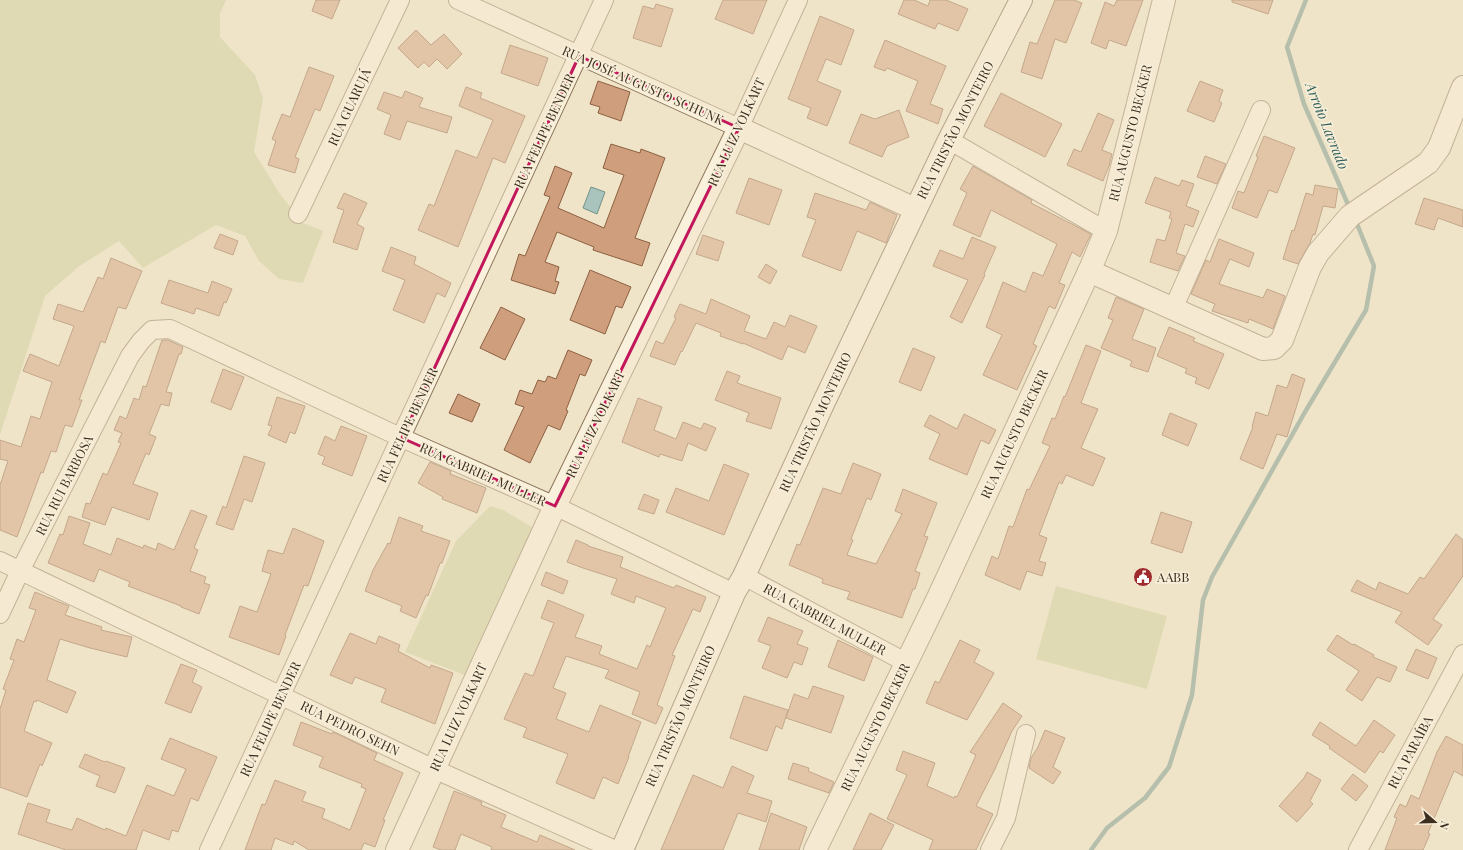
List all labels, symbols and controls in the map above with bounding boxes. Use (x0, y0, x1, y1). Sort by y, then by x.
street label: RUA JOSÉ AUGUSTO SCHUNK (560, 41, 727, 128)
street label: RUA TRISTÃO MONTEIRO (912, 58, 997, 202)
street label: RUA AUGUSTO BECKER (1104, 62, 1155, 203)
street label: RUA GUARUJÁ (323, 65, 374, 148)
street label: RUA FELIPE BENDER (509, 70, 578, 191)
street label: RUA LUIZ VOLKART (703, 75, 768, 189)
water label: Arroio Lavrado (1301, 78, 1354, 172)
street label: RUA TRISTÃO MONTEIRO (775, 349, 855, 495)
street label: RUA FELIPE BENDER (372, 364, 441, 485)
street label: RUA AUGUSTO BECKER (976, 366, 1051, 501)
street label: RUA LUIZ VOLKART (561, 367, 628, 480)
street label: RUA RUI BARBOSA (31, 431, 97, 538)
street label: RUA GABRIEL MULLER (417, 438, 550, 509)
public building icon: AABB (1132, 566, 1154, 588)
place label: AABB (1156, 568, 1189, 585)
street label: RUA GABRIEL MULLER (761, 579, 890, 658)
street label: RUA TRISTÃO MONTEIRO (641, 643, 718, 789)
street label: RUA FELIPE BENDER (235, 658, 304, 779)
street label: RUA AUGUSTO BECKER (836, 659, 913, 794)
street label: RUA LUIZ VOLKART (425, 660, 490, 774)
street label: RUA PEDRO SEHN (298, 696, 403, 759)
street label: RUA PARAÍBA (1383, 712, 1436, 791)
north arrow (1415, 802, 1455, 842)
text: N (1436, 819, 1453, 832)

